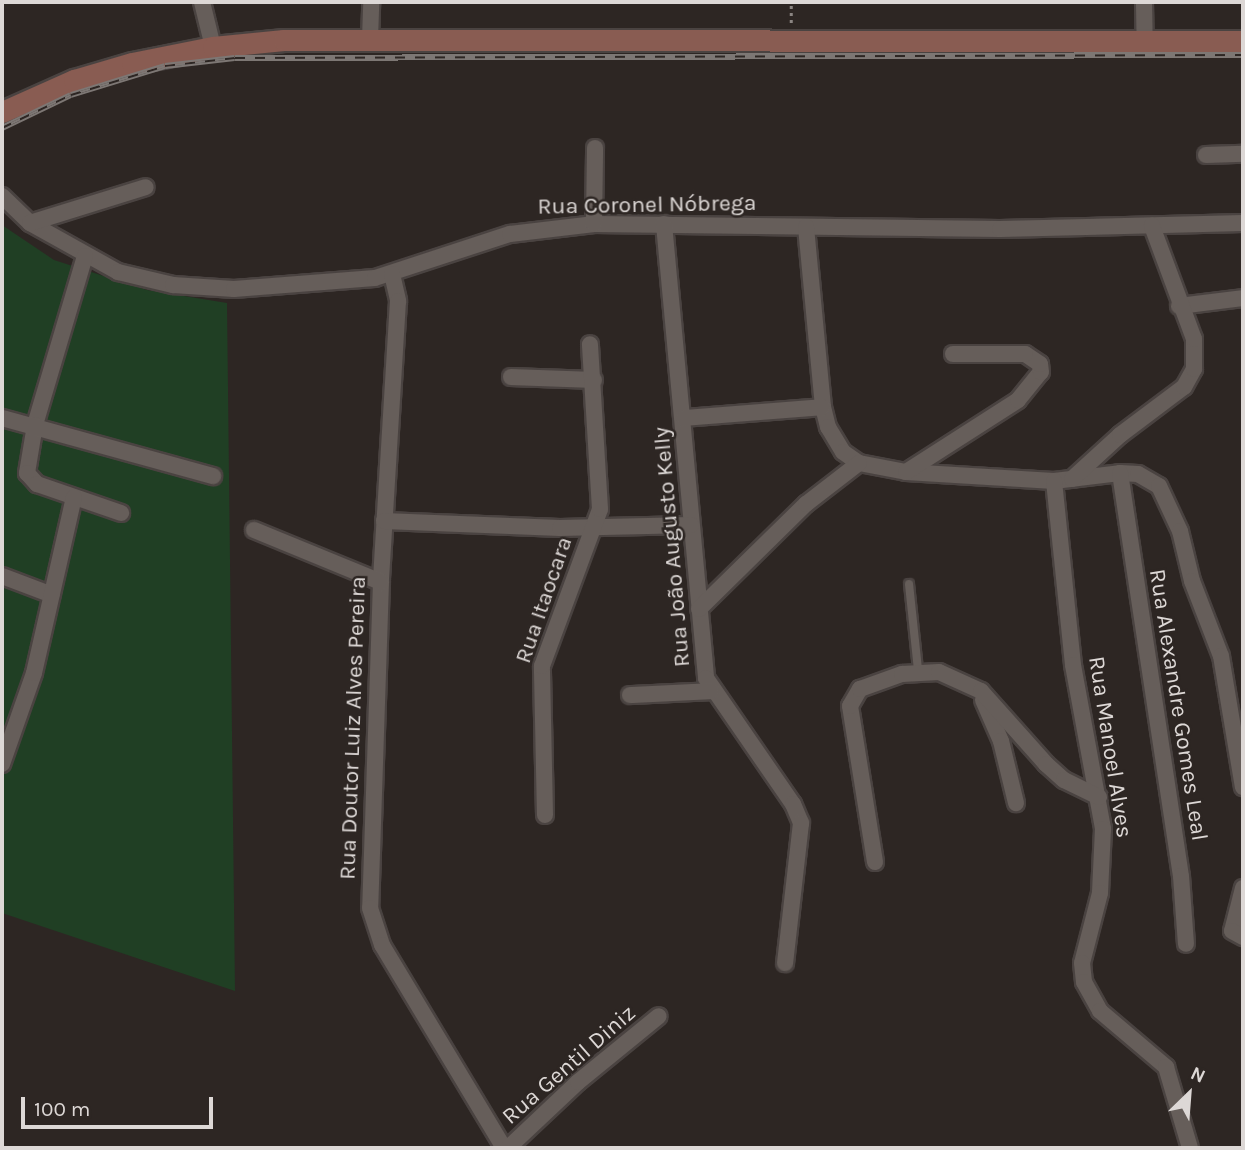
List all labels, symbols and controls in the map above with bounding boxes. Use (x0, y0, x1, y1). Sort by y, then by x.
street label: Rua Coronel Nóbrega (537, 189, 757, 221)
street label: Rua João Augusto Kelly (648, 426, 696, 668)
street label: Rua Itaocara (509, 533, 579, 667)
street label: Rua Alexandre Gomes Leal (1143, 567, 1213, 843)
street label: Rua Doutor Luiz Alves Pereira (334, 576, 372, 880)
street label: Rua Manoel Alves (1082, 654, 1138, 840)
street label: Rua Gentil Diniz (497, 1000, 641, 1130)
north arrow (1154, 1059, 1224, 1129)
text: N (1187, 1062, 1209, 1088)
scale bar (24, 1084, 217, 1128)
text: 100 m (34, 1097, 91, 1121)

